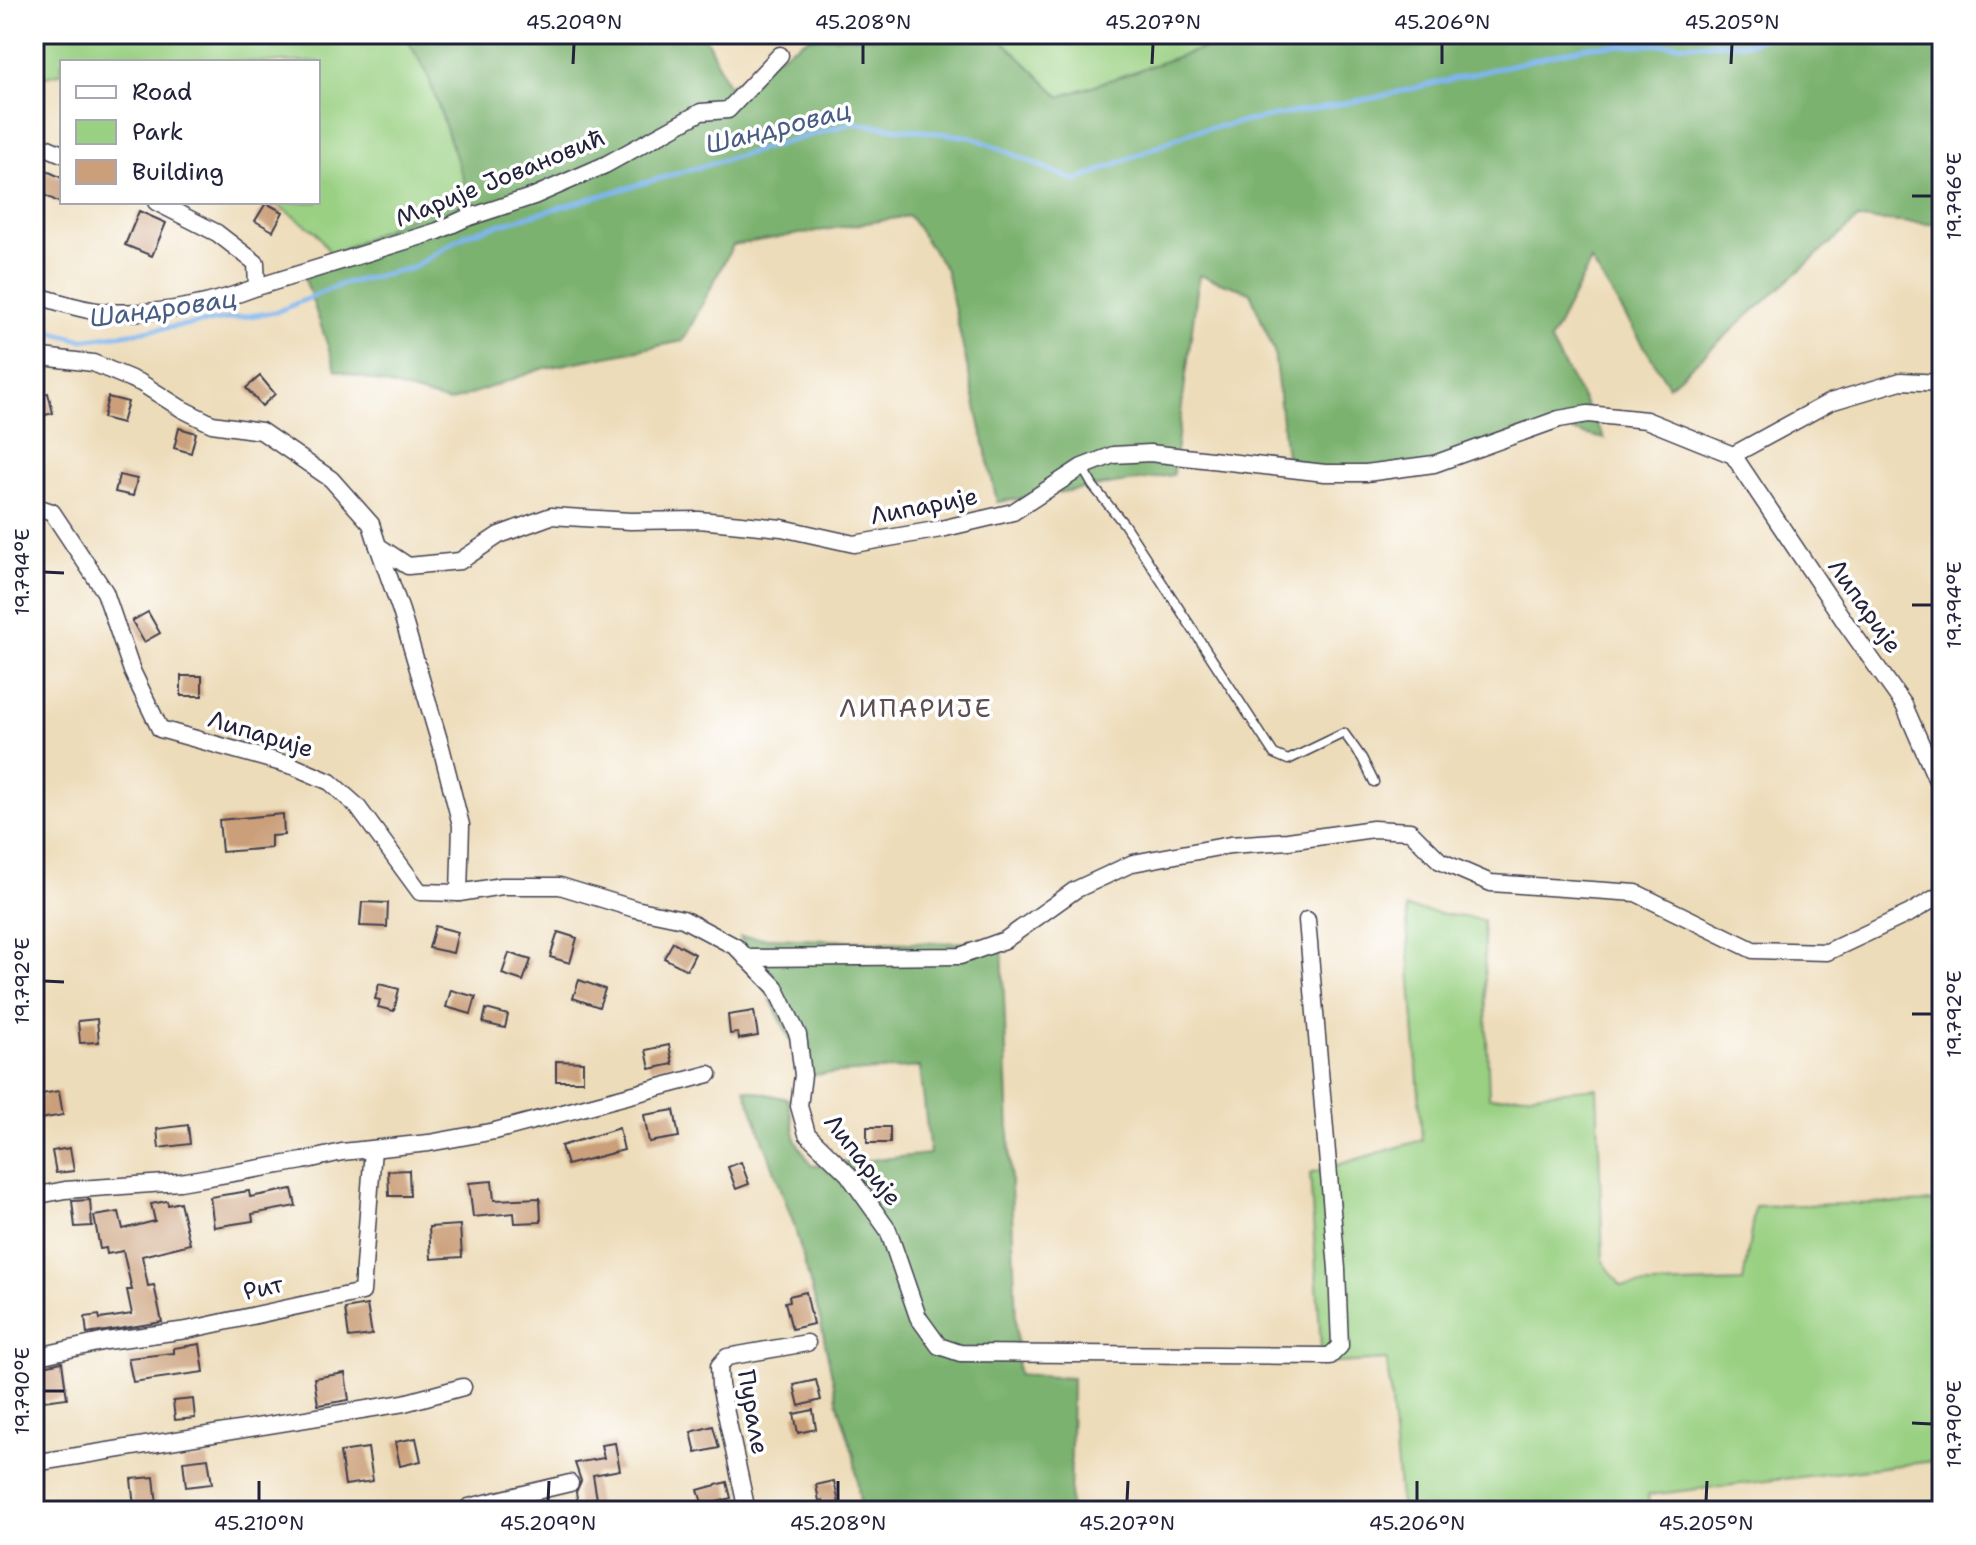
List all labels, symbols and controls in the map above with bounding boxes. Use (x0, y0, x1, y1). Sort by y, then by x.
text: 45.209°N (526, 9, 622, 35)
text: 45.208°N (815, 9, 911, 35)
text: 45.207°N (1105, 9, 1201, 35)
text: 45.206°N (1394, 9, 1490, 35)
text: 45.205°N (1685, 9, 1779, 35)
legend (60, 60, 320, 204)
text: Road (132, 76, 192, 108)
water label: Шандровац (702, 92, 854, 161)
text: Park (132, 116, 184, 148)
street label: Марије Јовановић (390, 121, 610, 235)
text: 19.796°E (1941, 152, 1967, 240)
text: Building (132, 156, 224, 188)
water label: Шандровац (87, 280, 239, 335)
street label: Липарије (868, 480, 980, 532)
text: 19.794°E (9, 528, 35, 616)
street label: Липарије (1821, 552, 1909, 660)
text: 19.794°E (1941, 561, 1967, 649)
district label: ЛИПАРИЈЕ (839, 690, 993, 725)
street label: Липарије (204, 703, 318, 765)
text: 19.792°E (9, 937, 35, 1025)
text: 19.792°E (1941, 970, 1967, 1058)
street label: Липарије (817, 1107, 909, 1213)
street label: Рит (240, 1268, 287, 1308)
text: 19.790°E (9, 1347, 35, 1435)
street label: Пурале (730, 1367, 776, 1457)
text: 19.790°E (1941, 1380, 1967, 1468)
text: 45.210°N (214, 1510, 304, 1536)
text: 45.209°N (500, 1510, 596, 1536)
text: 45.208°N (790, 1510, 886, 1536)
text: 45.207°N (1079, 1510, 1175, 1536)
text: 45.206°N (1369, 1510, 1465, 1536)
text: 45.205°N (1659, 1510, 1753, 1536)

